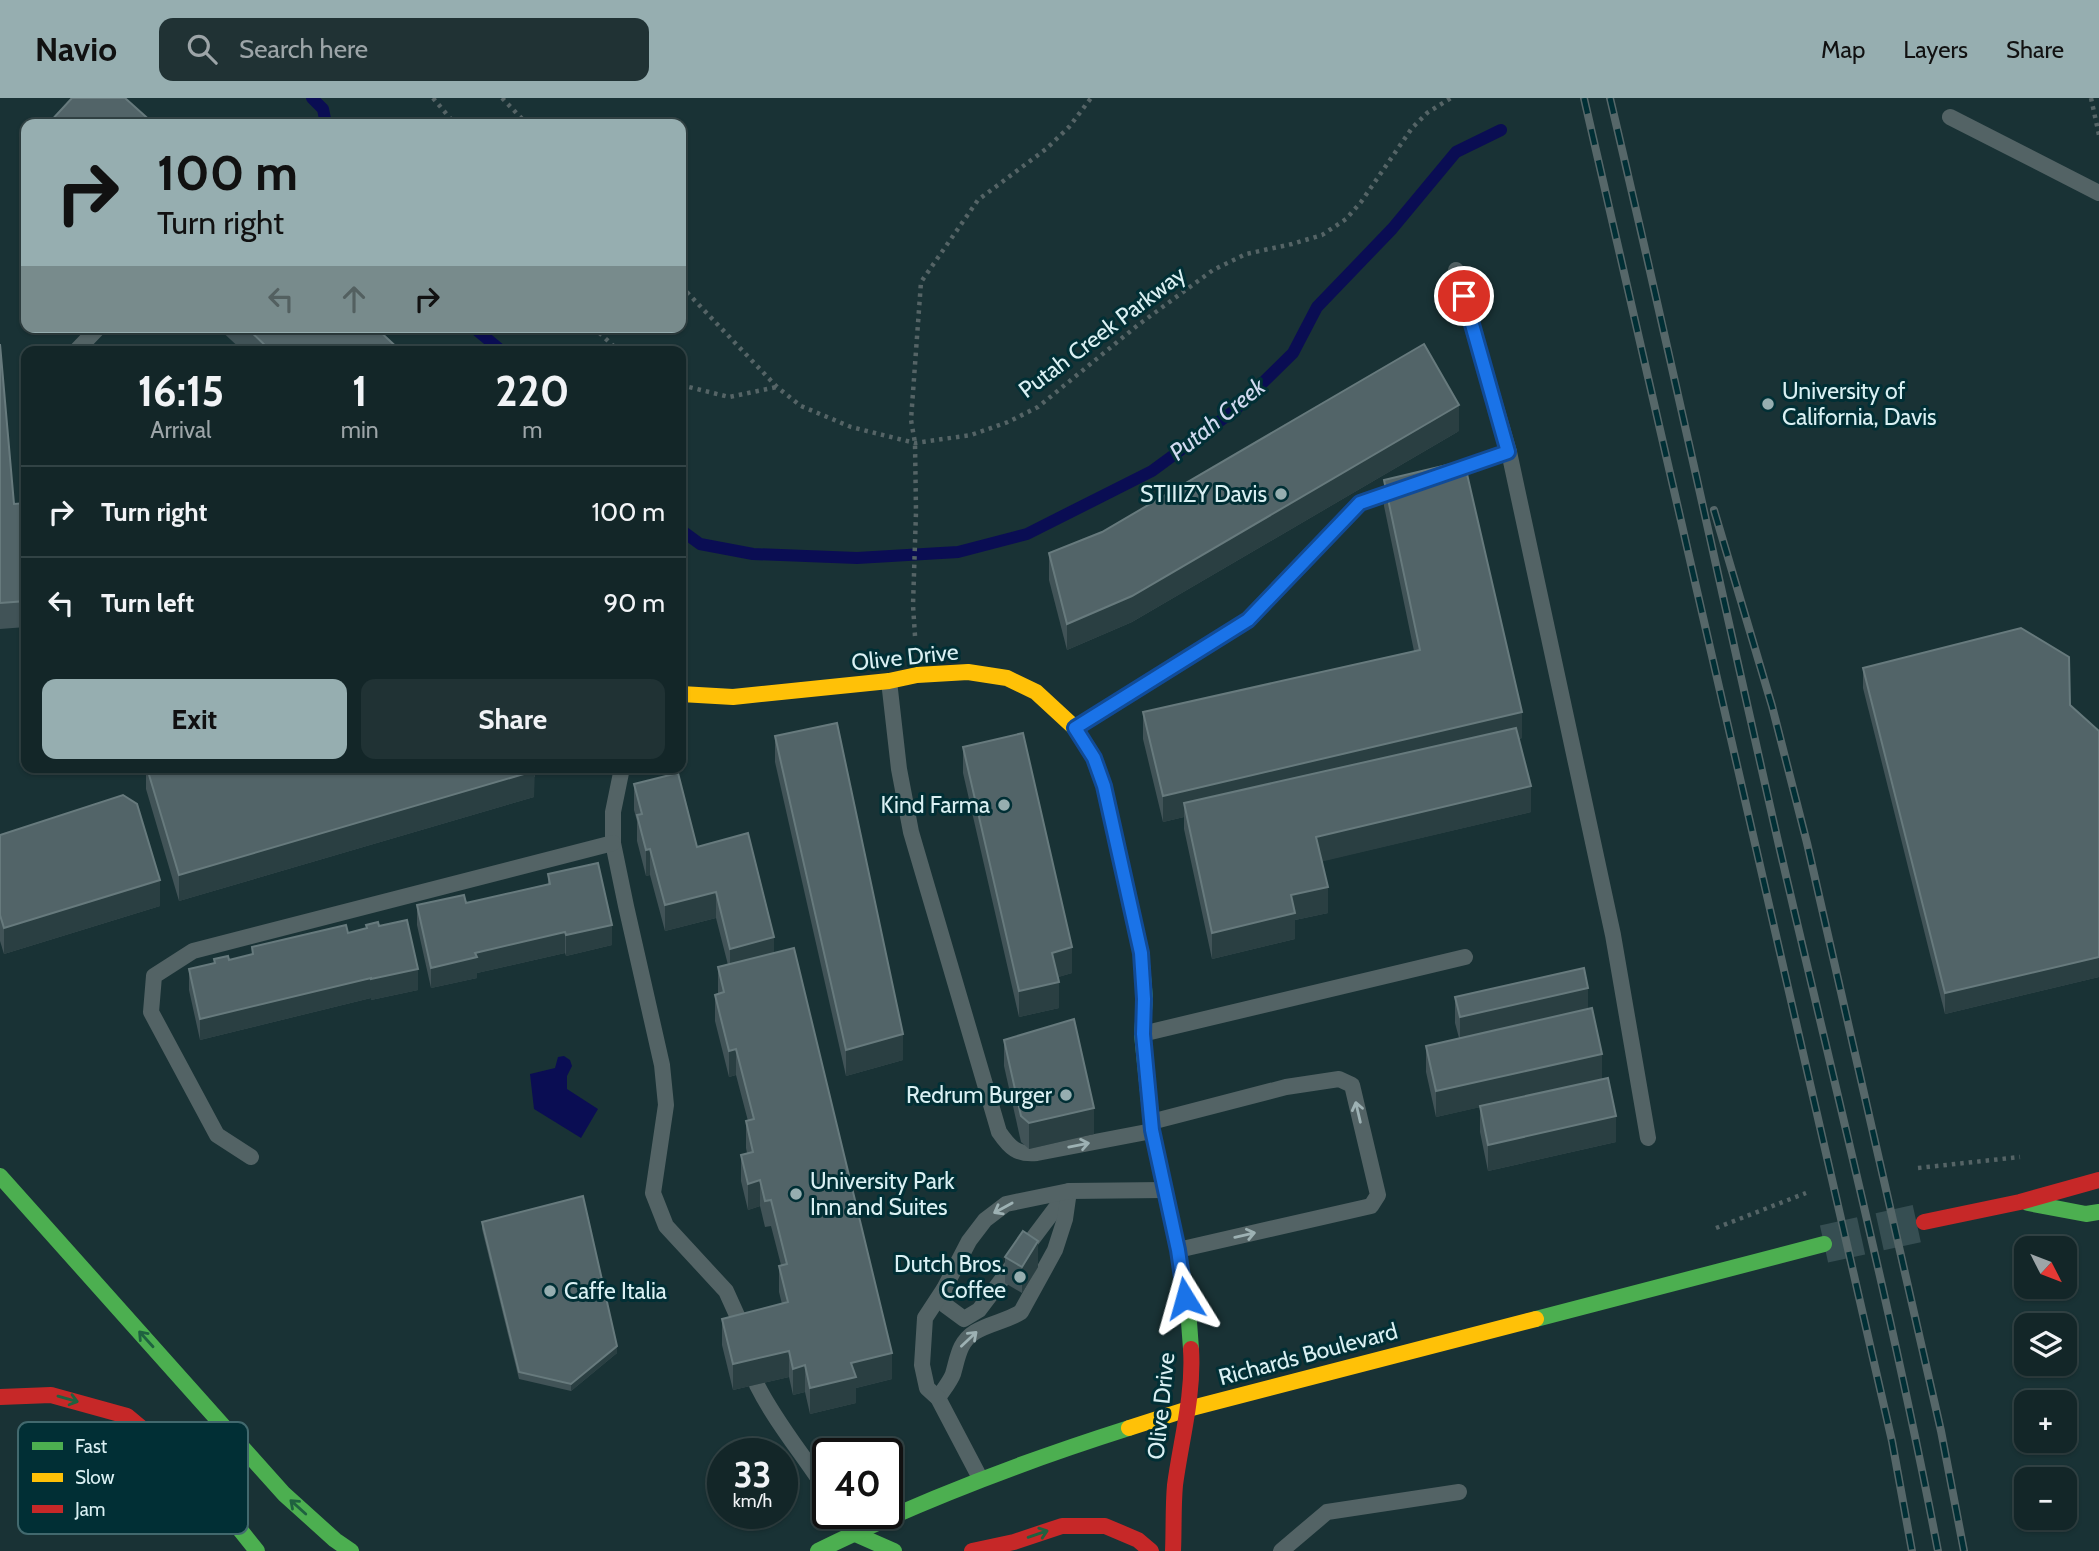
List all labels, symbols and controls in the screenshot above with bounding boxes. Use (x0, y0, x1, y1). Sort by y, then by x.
search box (159, 18, 649, 81)
text: Navio (35, 29, 117, 69)
icon: search (183, 30, 221, 68)
text: Search here (239, 33, 368, 65)
text: Map (1821, 35, 1865, 64)
text: Layers (1903, 35, 1968, 64)
text: Share (2006, 35, 2064, 64)
text: 100 m (157, 143, 298, 202)
icon: right (42, 147, 133, 238)
text: Turn right (157, 203, 284, 242)
street label: Putah Creek Parkway (1013, 260, 1191, 404)
pin (1434, 266, 1494, 326)
icon: arrive (1445, 277, 1483, 315)
icon: left (262, 280, 300, 318)
icon: ahead (335, 280, 373, 318)
icon: right (408, 280, 446, 318)
text: 16:15 (138, 365, 224, 417)
text: 1 (352, 365, 367, 417)
text: 220 (495, 365, 569, 417)
water label: Putah Creek (1163, 371, 1271, 466)
place label: University of California, Davis (1782, 377, 1937, 431)
marker: University of California, Davis (1760, 396, 1776, 412)
text: Arrival (150, 416, 211, 444)
text: min (341, 416, 379, 444)
text: m (522, 416, 542, 444)
place label: STIIIZY Davis (1140, 480, 1267, 508)
marker: STIIIZY Davis (1273, 486, 1289, 502)
icon: right (42, 493, 80, 531)
text: Turn right (101, 496, 207, 528)
text: 100 m (592, 496, 665, 528)
icon: left (42, 584, 80, 622)
text: Turn left (101, 587, 194, 619)
text: 90 m (603, 587, 665, 619)
street label: Olive Drive (850, 637, 960, 677)
button: Exit (42, 679, 347, 759)
button: Share (361, 679, 665, 759)
place label: Kind Farma (881, 791, 990, 819)
marker: Kind Farma (996, 797, 1012, 813)
place label: Redrum Burger (906, 1081, 1053, 1109)
marker: Redrum Burger (1058, 1087, 1074, 1103)
one-way arrow (1351, 1101, 1365, 1124)
one-way arrow (1067, 1138, 1090, 1151)
place label: University Park Inn and Suites (810, 1167, 955, 1221)
marker: University Park Inn and Suites (788, 1186, 804, 1202)
one-way arrow (994, 1202, 1014, 1216)
one-way arrow (1233, 1228, 1256, 1241)
north arrow (2014, 1236, 2077, 1298)
map controls (2014, 1236, 2077, 1530)
place label: Dutch Bros. Coffee (894, 1250, 1006, 1304)
position arrow (1148, 1261, 1222, 1335)
marker: Dutch Bros. Coffee (1012, 1269, 1028, 1285)
place label: Caffe Italia (564, 1277, 667, 1305)
marker: Caffe Italia (542, 1283, 558, 1299)
button: layers (2014, 1313, 2077, 1376)
street label: Richards Boulevard (1215, 1317, 1401, 1391)
one-way arrow (138, 1330, 154, 1348)
one-way arrow (960, 1330, 977, 1347)
street label: Olive Drive (1141, 1351, 1181, 1461)
button: + (2014, 1390, 2077, 1453)
one-way arrow (56, 1394, 78, 1407)
legend (18, 1422, 248, 1534)
text: Fast (75, 1435, 108, 1458)
speed limit sign: 40 (812, 1438, 903, 1529)
text: 33 (734, 1453, 771, 1496)
text: Slow (75, 1466, 115, 1489)
button: − (2014, 1467, 2077, 1530)
text: km/h (733, 1490, 772, 1512)
text: Jam (74, 1498, 105, 1521)
one-way arrow (290, 1500, 308, 1516)
one-way arrow (1027, 1527, 1049, 1539)

